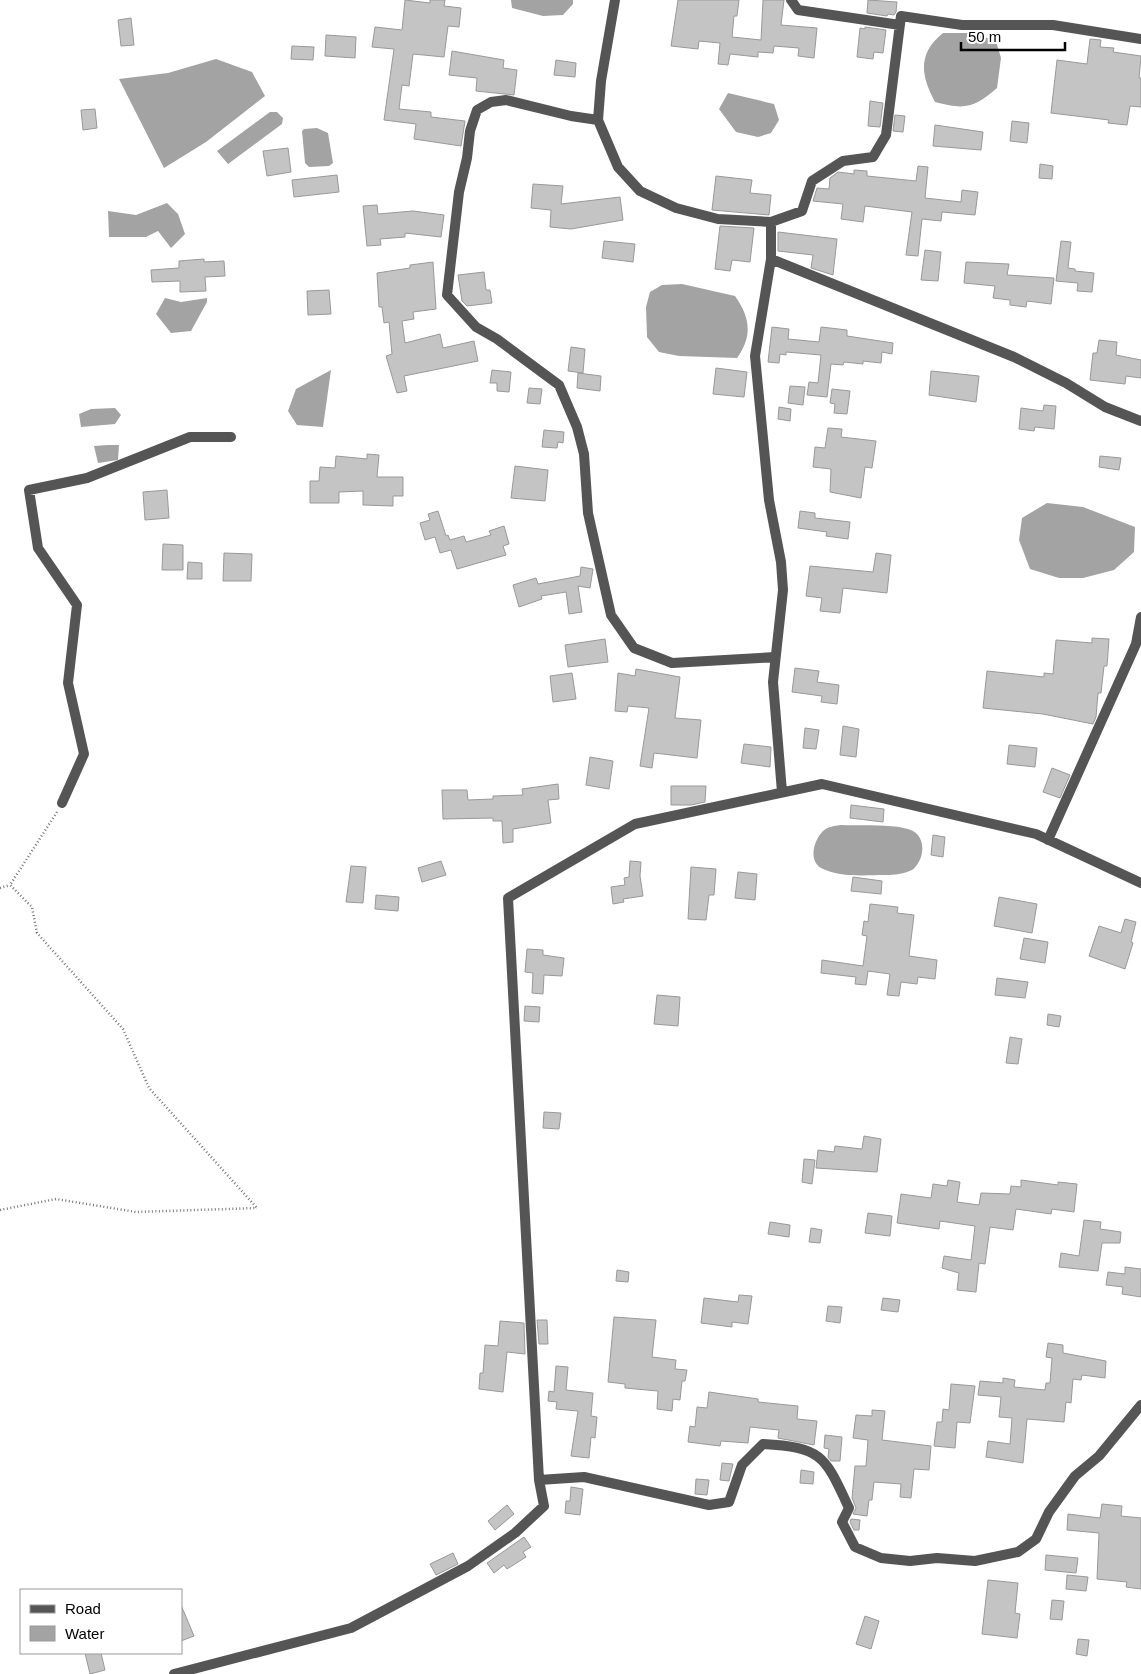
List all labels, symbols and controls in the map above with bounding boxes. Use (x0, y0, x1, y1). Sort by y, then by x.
scale bar (961, 20, 1065, 52)
text: 50 m (968, 28, 1001, 45)
legend (20, 1589, 182, 1654)
text: Road (65, 1600, 101, 1617)
text: Water (65, 1625, 104, 1642)

